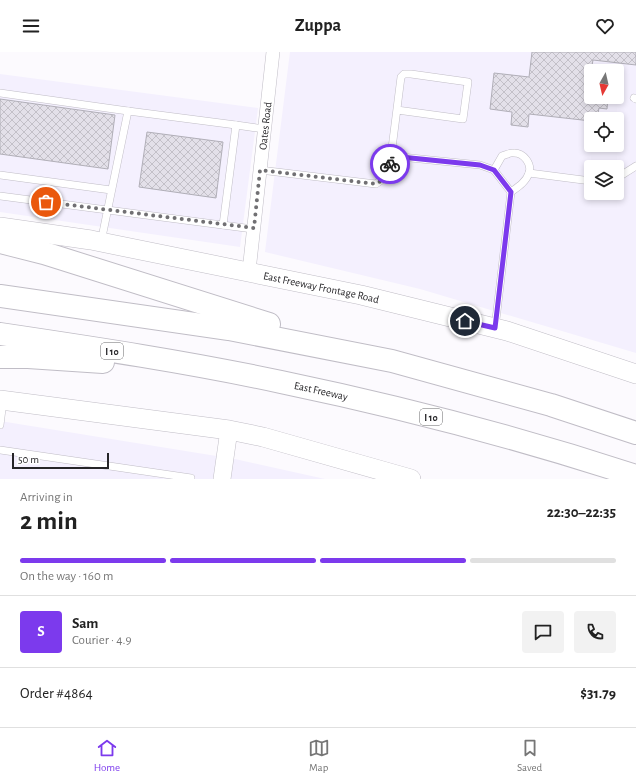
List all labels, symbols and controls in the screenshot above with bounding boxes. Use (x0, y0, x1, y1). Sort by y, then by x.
icon: menu (20, 15, 42, 37)
icon: heart (594, 15, 616, 37)
text: Zuppa (295, 17, 341, 35)
north arrow (584, 64, 624, 104)
map controls (584, 64, 624, 200)
street label: Oates Road (257, 101, 274, 151)
button: locate (584, 112, 624, 152)
courier (370, 144, 410, 184)
icon: bike (379, 153, 401, 175)
button: layers (584, 160, 624, 200)
pin (29, 185, 63, 219)
icon: bag (35, 191, 57, 213)
street label: East Freeway Frontage Road (262, 270, 381, 305)
pin (448, 304, 482, 338)
icon: home (454, 310, 476, 332)
road number: I 10 (101, 343, 123, 359)
street label: East Freeway (293, 380, 349, 402)
road number: I 10 (420, 409, 442, 425)
scale bar (12, 451, 109, 470)
text: 50 m (18, 454, 39, 465)
text: Arriving in (20, 491, 73, 504)
text: 22:30–22:35 (547, 505, 616, 520)
text: 2 min (20, 508, 78, 534)
text: On the way · 160 m (20, 570, 113, 583)
button: chat (522, 611, 564, 653)
button: phone (574, 611, 616, 653)
text: Sam (72, 616, 98, 631)
text: S (37, 624, 45, 639)
text: Courier · 4.9 (72, 634, 132, 647)
text: Order #4864 (20, 686, 93, 701)
text: $31.79 (580, 686, 616, 701)
tab: Home (94, 737, 120, 774)
tab: Map (308, 737, 330, 774)
tab: Saved (517, 737, 542, 774)

